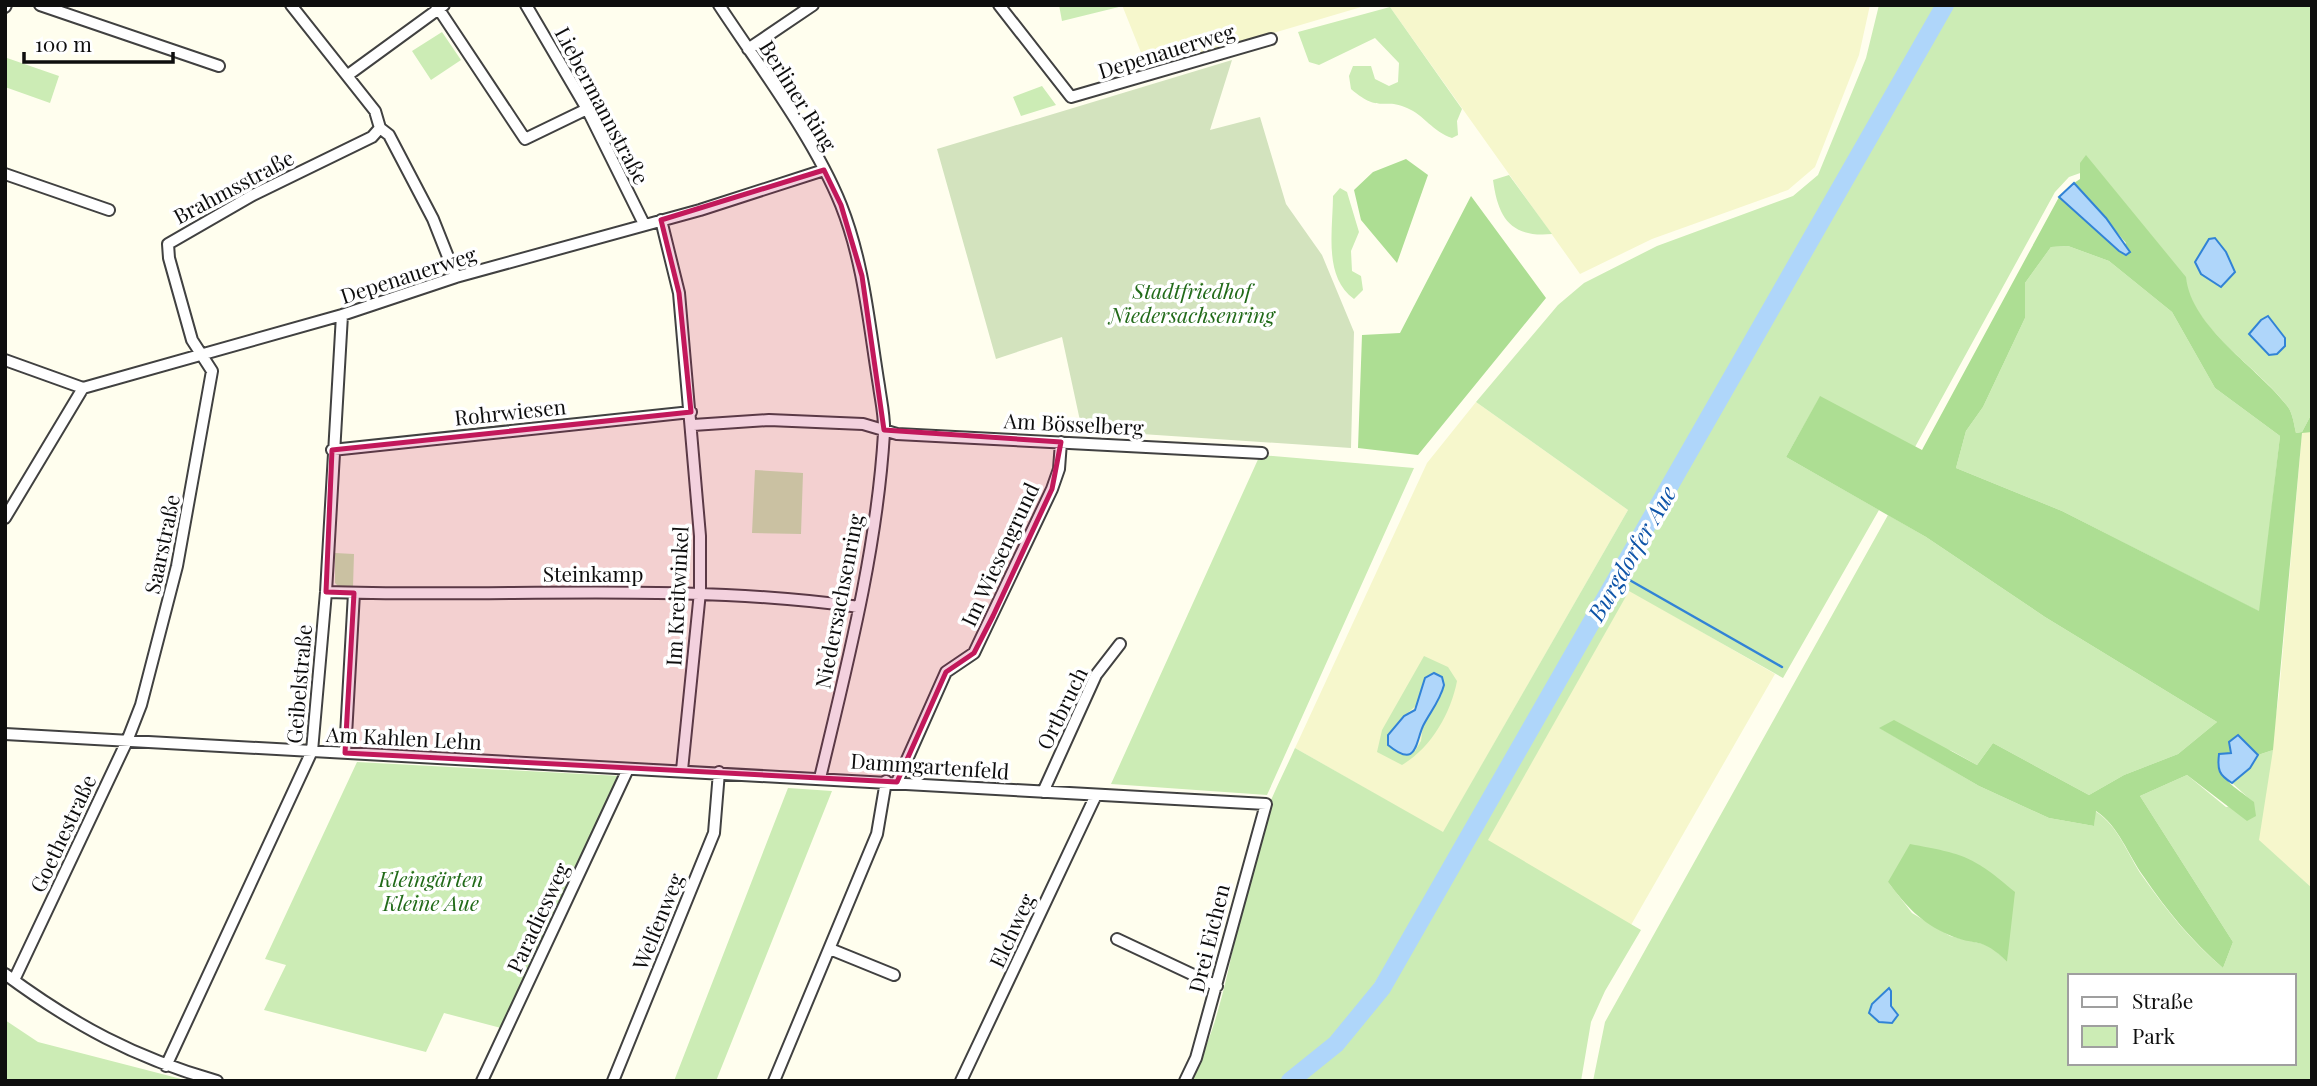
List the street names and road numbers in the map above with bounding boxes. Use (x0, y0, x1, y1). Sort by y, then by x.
street label: Depenauerweg (1094, 16, 1238, 84)
street label: Liebermannstraße (550, 21, 656, 189)
street label: Berliner Ring (754, 34, 844, 156)
street label: Brahmsstraße (168, 142, 298, 230)
street label: Depenauerweg (336, 239, 480, 309)
street label: Rohrwiesen (453, 391, 568, 431)
street label: Am Bösselberg (1002, 405, 1145, 441)
street label: Im Wiesengrund (953, 478, 1045, 630)
street label: Saarstraße (137, 492, 185, 596)
street label: Niedersachsenring (807, 511, 869, 691)
street label: Im Kreitwinkel (658, 525, 694, 667)
street label: Steinkamp (543, 559, 643, 587)
street label: Geibelstraße (279, 623, 317, 745)
street label: Ortbruch (1029, 662, 1093, 754)
street label: Am Kahlen Lehn (325, 719, 483, 755)
street label: Dammgartenfeld (850, 745, 1010, 785)
street label: Goethestraße (23, 770, 101, 896)
street label: Paradiesweg (499, 857, 575, 977)
street label: Welfenweg (625, 869, 689, 974)
street label: Drei Eichen (1181, 880, 1235, 995)
street label: Elchweg (982, 888, 1040, 972)

